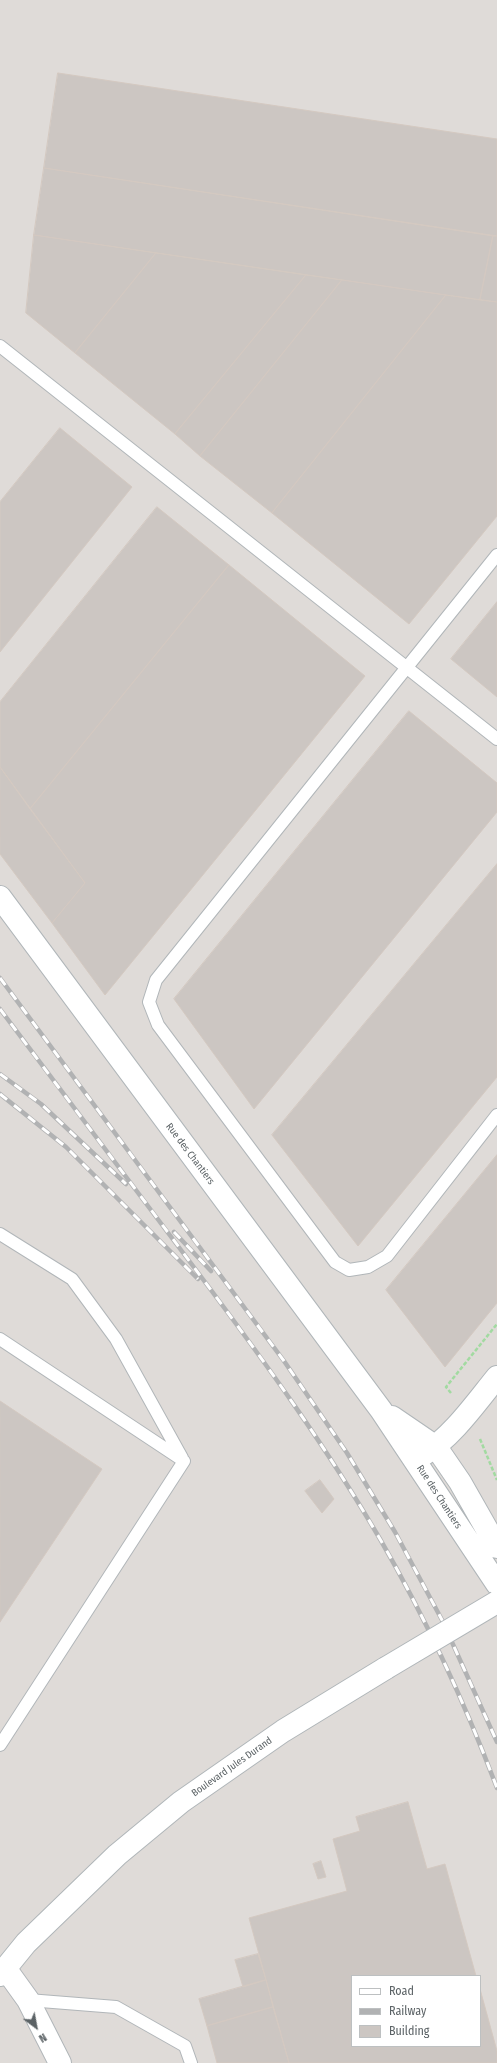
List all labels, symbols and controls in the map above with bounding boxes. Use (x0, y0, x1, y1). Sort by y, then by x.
street label: Rue des Chantiers (163, 1121, 217, 1187)
street label: Rue des Chantiers (414, 1463, 464, 1531)
street label: Boulevard Jules Durand (189, 1735, 275, 1799)
legend (351, 1975, 481, 2047)
text: Road (389, 1984, 414, 1998)
text: Railway (389, 2004, 426, 2018)
north arrow (16, 2007, 56, 2047)
text: Building (389, 2024, 429, 2038)
text: N (36, 2030, 49, 2045)

